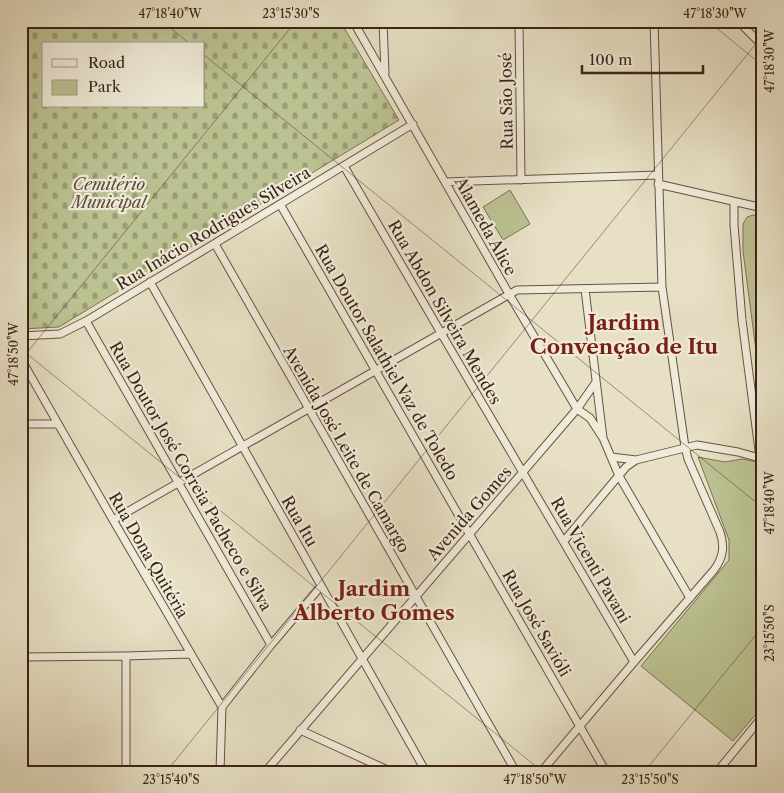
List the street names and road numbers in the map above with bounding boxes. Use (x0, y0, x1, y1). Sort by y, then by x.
street label: Rua São José (495, 52, 517, 150)
street label: Rua Inácio Rodrigues Silveira (112, 162, 314, 294)
street label: Alameda Alice (450, 172, 521, 279)
street label: Rua Abdon Silveira Mendes (384, 216, 506, 408)
street label: Rua Doutor Salathiel Vaz de Toledo (311, 241, 463, 484)
street label: Rua Doutor José Correia Pacheco e Silva (105, 338, 277, 615)
street label: Avenida José Leite de Camargo (279, 341, 415, 556)
street label: Avenida Gomes (422, 462, 516, 565)
street label: Rua Dona Quitéria (105, 488, 193, 622)
street label: Rua Itu (278, 492, 323, 550)
street label: Rua Vicenti Pavani (547, 494, 635, 627)
street label: Rua José Savióli (498, 566, 576, 680)

